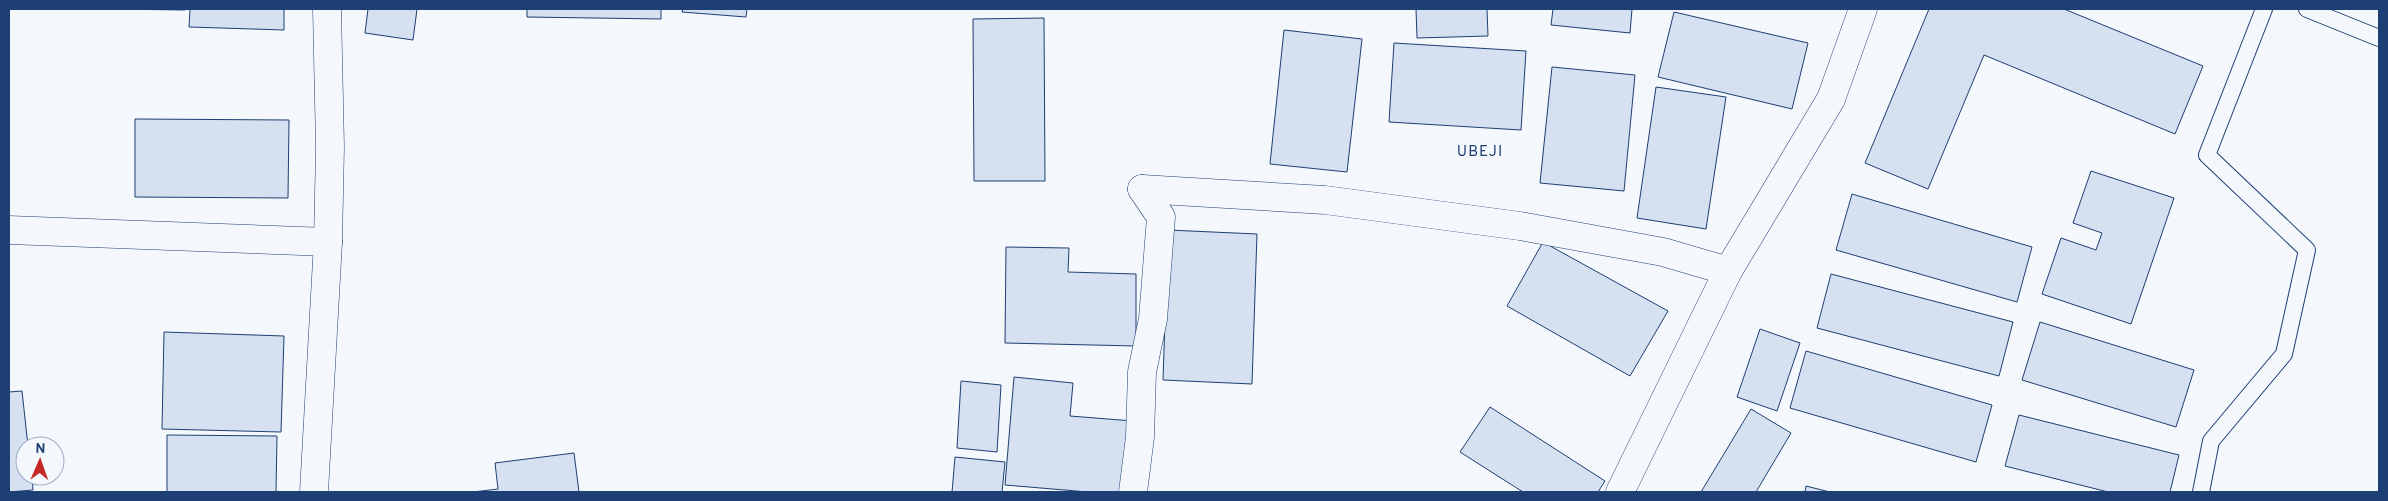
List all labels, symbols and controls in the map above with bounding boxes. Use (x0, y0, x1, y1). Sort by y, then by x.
district label: UBEJI (1457, 143, 1503, 162)
north arrow (15, 436, 65, 486)
text: N (35, 441, 46, 458)

